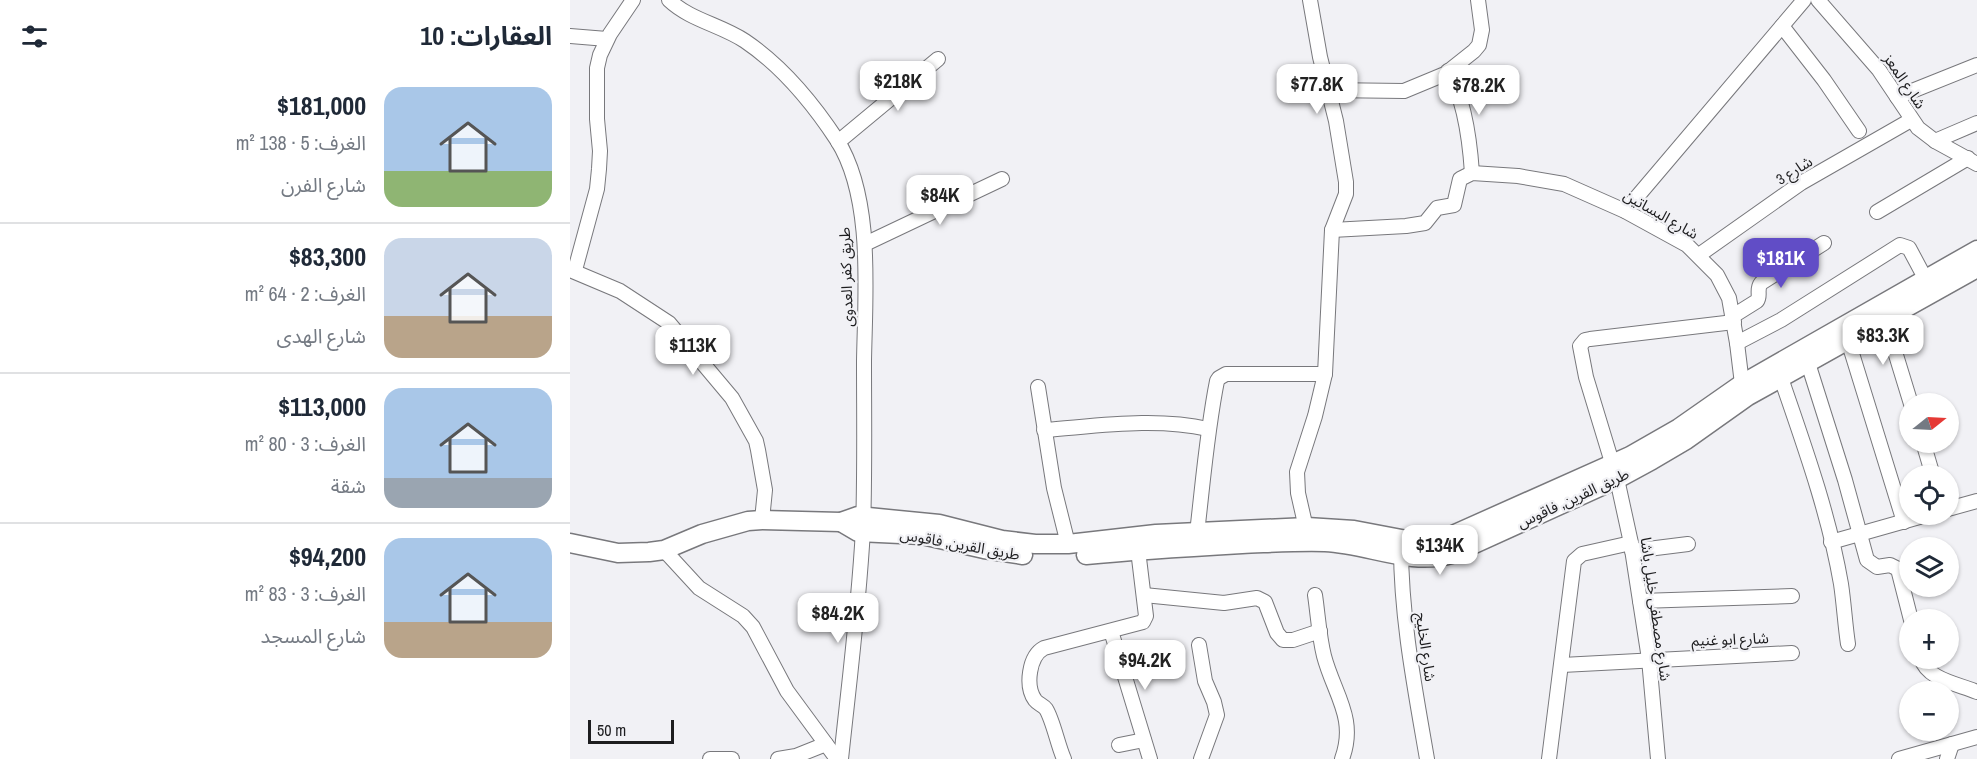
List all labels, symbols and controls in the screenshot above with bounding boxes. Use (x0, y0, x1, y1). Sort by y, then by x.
text: العقارات: 10 (420, 18, 552, 53)
icon: filters (18, 20, 51, 53)
street label: شارع المعز (1877, 48, 1931, 114)
pin: $218K (856, 61, 940, 112)
pin: $77.8K (1268, 64, 1366, 115)
pin: $78.2K (1430, 65, 1528, 116)
text: $218K (874, 67, 922, 94)
text: $77.8K (1291, 70, 1343, 97)
text: $78.2K (1453, 71, 1505, 98)
text: $181,000 (277, 88, 366, 123)
icon: home (432, 111, 504, 183)
text: الغرف: 5 · 138 m² (236, 129, 366, 156)
street label: شارع 3 (1772, 151, 1818, 191)
text: شارع الفرن (281, 171, 366, 198)
pin: $84K (904, 175, 976, 226)
text: $84K (920, 181, 960, 208)
street label: شارع البساتين (1619, 184, 1703, 246)
street label: طريق كفر العدوى (834, 227, 858, 327)
pin: $181K (1739, 238, 1823, 289)
text: $83,300 (289, 239, 366, 274)
text: $181K (1757, 244, 1805, 271)
icon: home (432, 262, 504, 334)
text: الغرف: 2 · 64 m² (245, 280, 366, 307)
pin: $83.3K (1834, 315, 1932, 366)
text: $83.3K (1857, 321, 1909, 348)
text: شارع الهدى (277, 322, 366, 349)
pin: $113K (651, 325, 735, 376)
text: $113K (669, 331, 717, 358)
text: $113,000 (278, 389, 366, 424)
north arrow (1899, 393, 1959, 453)
map controls (1899, 393, 1959, 741)
icon: home (432, 412, 504, 484)
text: الغرف: 3 · 80 m² (245, 430, 366, 457)
street label: طريق القرين, فاقوس (1514, 463, 1632, 533)
button: locate (1899, 465, 1959, 525)
text: شقة (331, 472, 366, 499)
street label: طريق القرين, فاقوس (898, 523, 1022, 565)
pin: $134K (1398, 525, 1482, 576)
text: $134K (1416, 531, 1464, 558)
street label: شارع مصطفى خليل باشا (1634, 536, 1677, 683)
button: layers (1899, 537, 1959, 597)
text: $94,200 (289, 539, 366, 574)
icon: home (432, 562, 504, 634)
text: الغرف: 3 · 83 m² (245, 580, 366, 607)
pin: $84.2K (789, 593, 887, 644)
text: $84.2K (812, 599, 864, 626)
button: + (1899, 609, 1959, 669)
street label: شارع الخليج (1409, 611, 1441, 683)
text: شارع المسجد (261, 622, 366, 649)
street label: شارع ابو غنيم (1691, 627, 1769, 653)
pin: $94.2K (1096, 640, 1194, 691)
text: $94.2K (1119, 646, 1171, 673)
button: − (1899, 681, 1959, 741)
scale bar (588, 717, 674, 744)
text: 50 m (597, 719, 626, 741)

